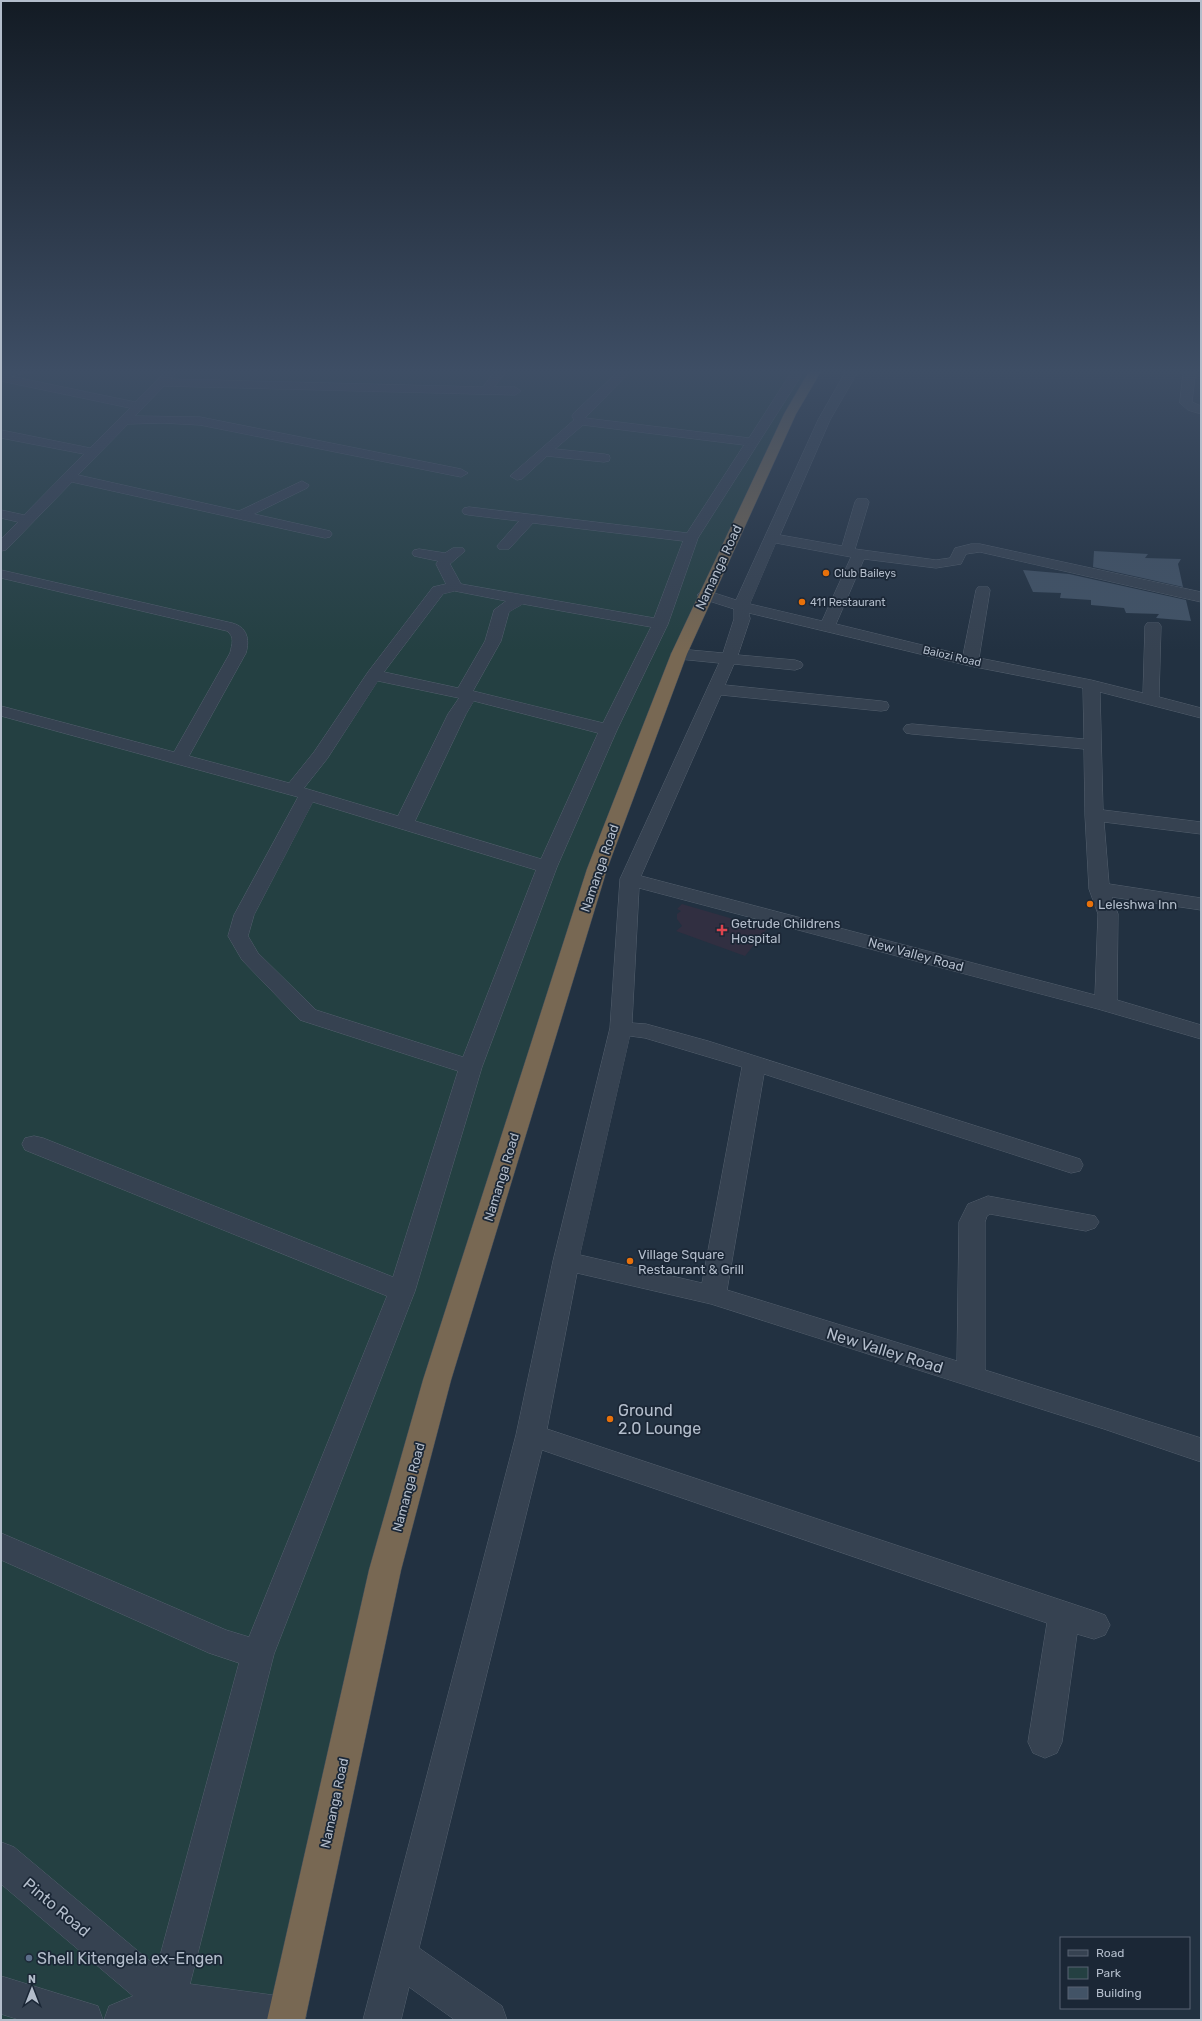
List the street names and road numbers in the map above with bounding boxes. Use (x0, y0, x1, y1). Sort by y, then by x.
street label: Namanga Road (692, 522, 746, 612)
street label: Balozi Road (921, 643, 982, 669)
street label: Namanga Road (577, 822, 622, 914)
street label: New Valley Road (866, 935, 965, 974)
street label: Namanga Road (481, 1131, 523, 1224)
street label: New Valley Road (824, 1324, 945, 1377)
street label: Namanga Road (389, 1441, 429, 1534)
street label: Namanga Road (318, 1757, 352, 1850)
street label: Pinto Road (20, 1874, 94, 1941)

